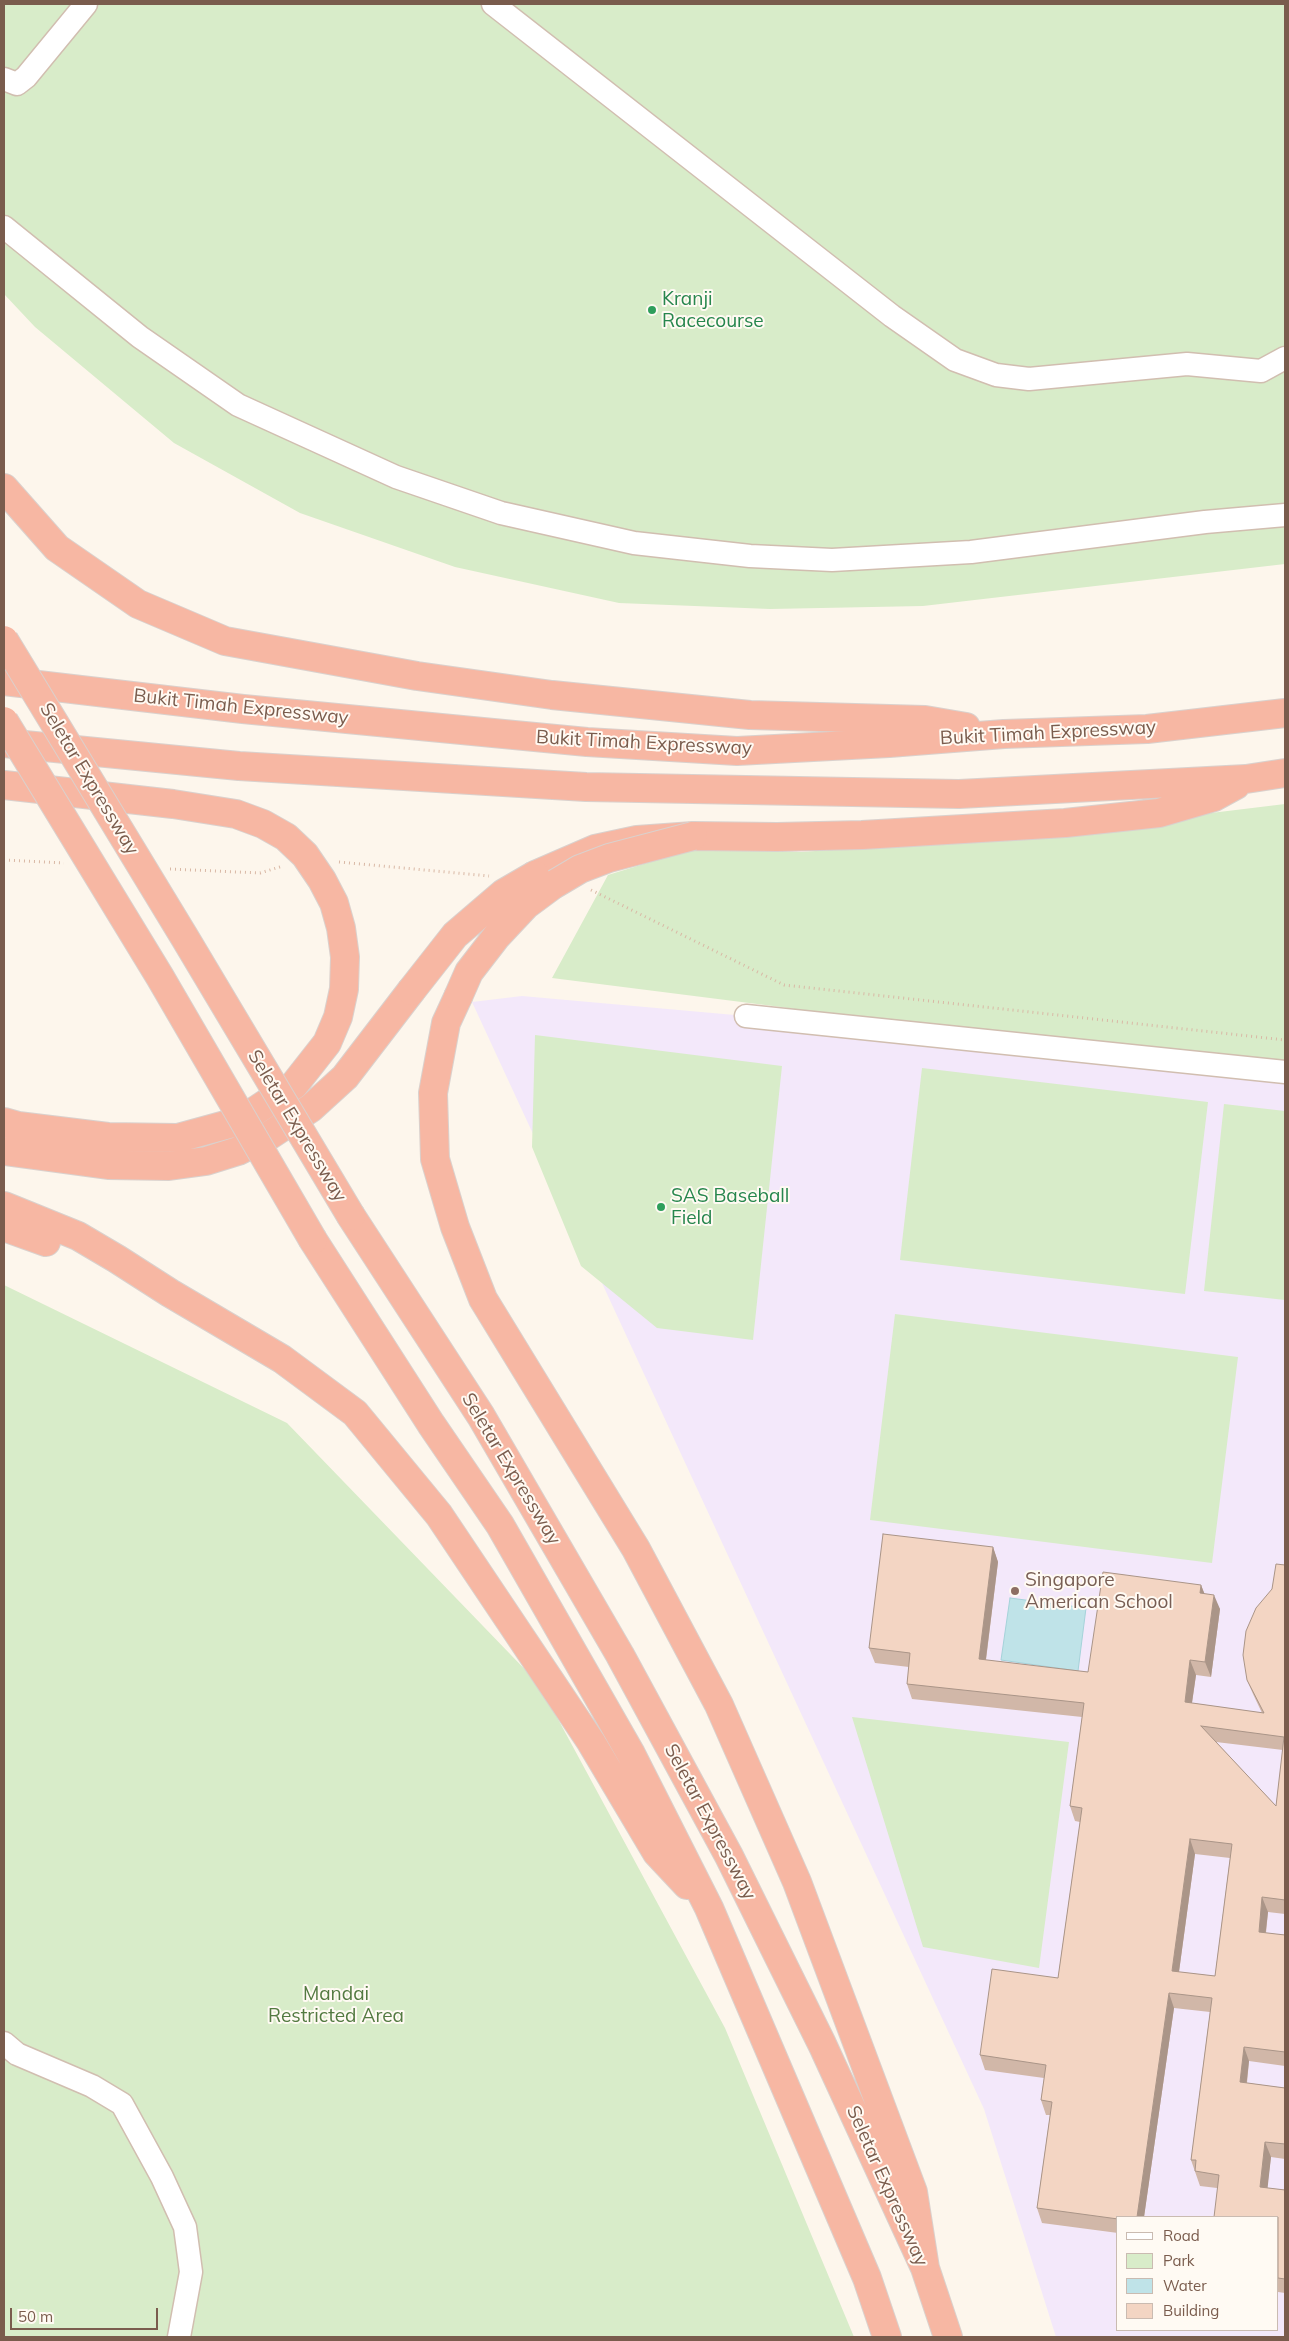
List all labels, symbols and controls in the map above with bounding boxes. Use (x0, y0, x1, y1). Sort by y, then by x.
place label: Kranji Racecourse (662, 288, 764, 332)
marker: Kranji Racecourse (646, 304, 658, 316)
street label: Bukit Timah Expressway (132, 684, 350, 730)
street label: Seletar Expressway (35, 699, 143, 859)
street label: Bukit Timah Expressway (939, 716, 1157, 750)
street label: Bukit Timah Expressway (535, 726, 753, 760)
street label: Seletar Expressway (243, 1046, 351, 1206)
place label: SAS Baseball Field (671, 1185, 789, 1229)
marker: SAS Baseball Field (655, 1201, 667, 1213)
street label: Seletar Expressway (457, 1389, 565, 1549)
place label: Singapore American School (1025, 1569, 1173, 1613)
marker: Singapore American School (1009, 1585, 1021, 1597)
street label: Seletar Expressway (659, 1740, 761, 1904)
park label: Mandai Restricted Area (268, 1983, 404, 2027)
street label: Seletar Expressway (841, 2102, 933, 2270)
legend (1116, 2216, 1279, 2331)
text: Road (1163, 2226, 1200, 2245)
text: Park (1163, 2251, 1195, 2270)
text: Water (1163, 2276, 1207, 2295)
scale bar (12, 2298, 160, 2330)
text: Building (1163, 2301, 1219, 2320)
text: 50 m (18, 2307, 53, 2326)

